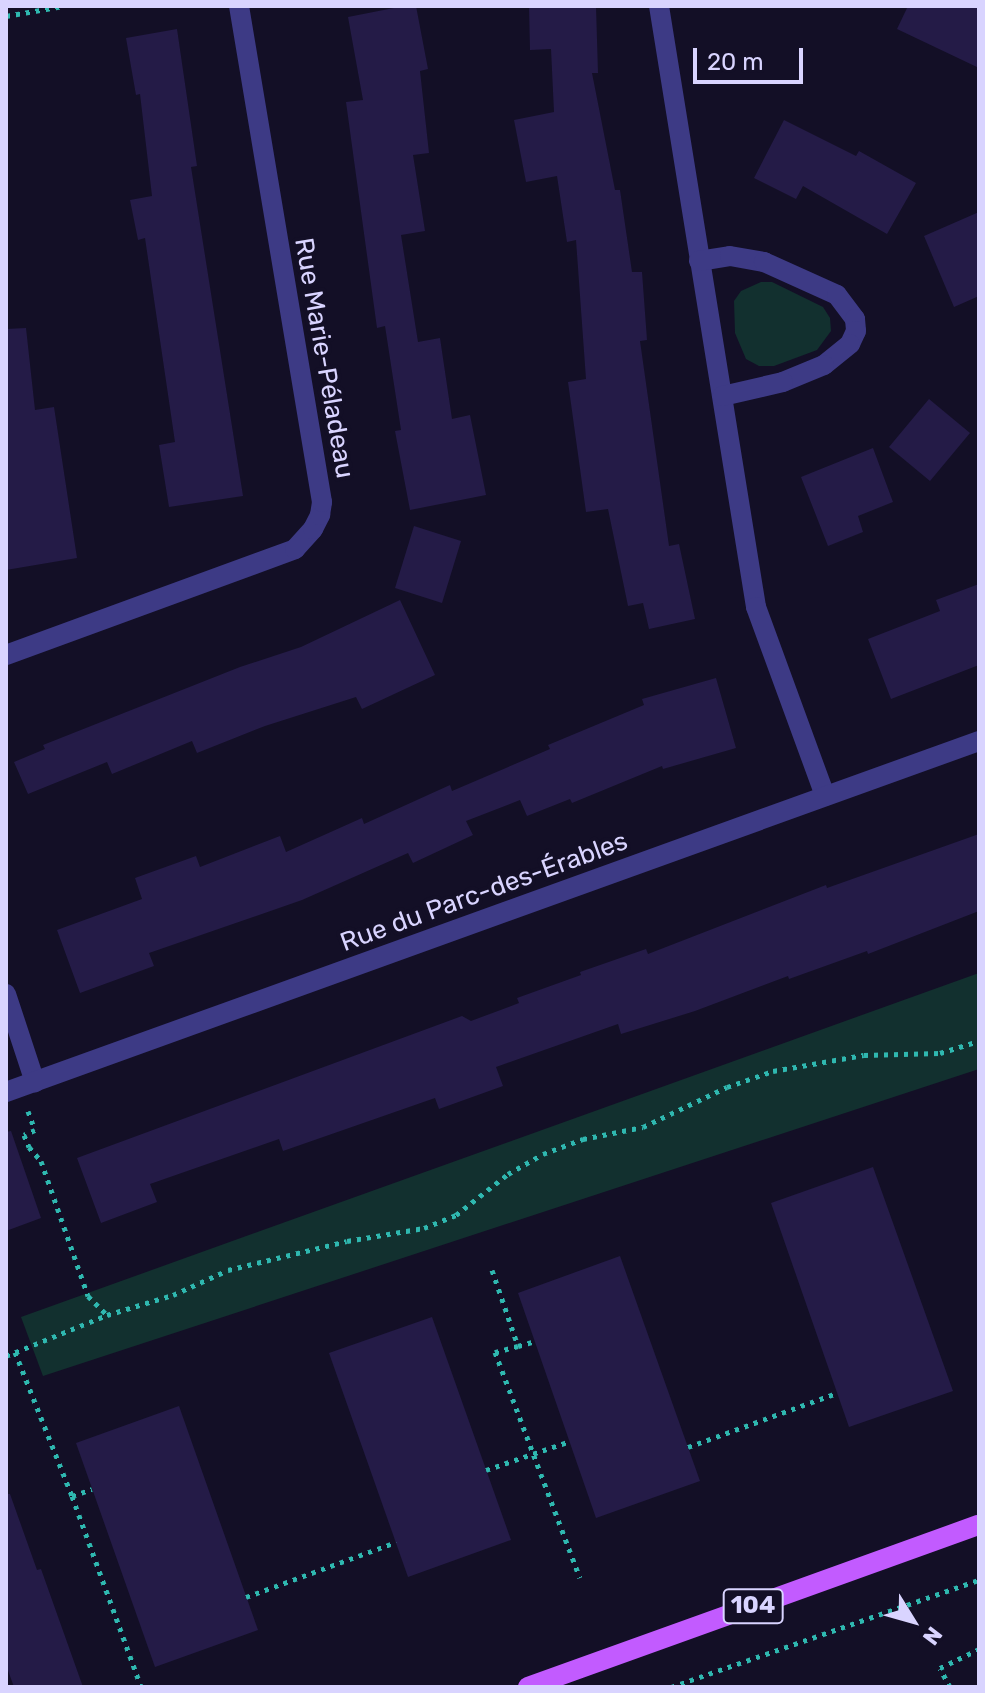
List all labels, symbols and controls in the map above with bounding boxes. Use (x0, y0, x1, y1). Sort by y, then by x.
scale bar (697, 32, 807, 82)
text: 20 m (707, 48, 764, 76)
street label: Rue Marie-Péladeau (287, 235, 361, 481)
street label: Rue du Parc-des-Érables (336, 825, 632, 959)
north arrow (873, 1581, 953, 1661)
road number: 104 (721, 1586, 785, 1626)
text: N (917, 1621, 948, 1650)

